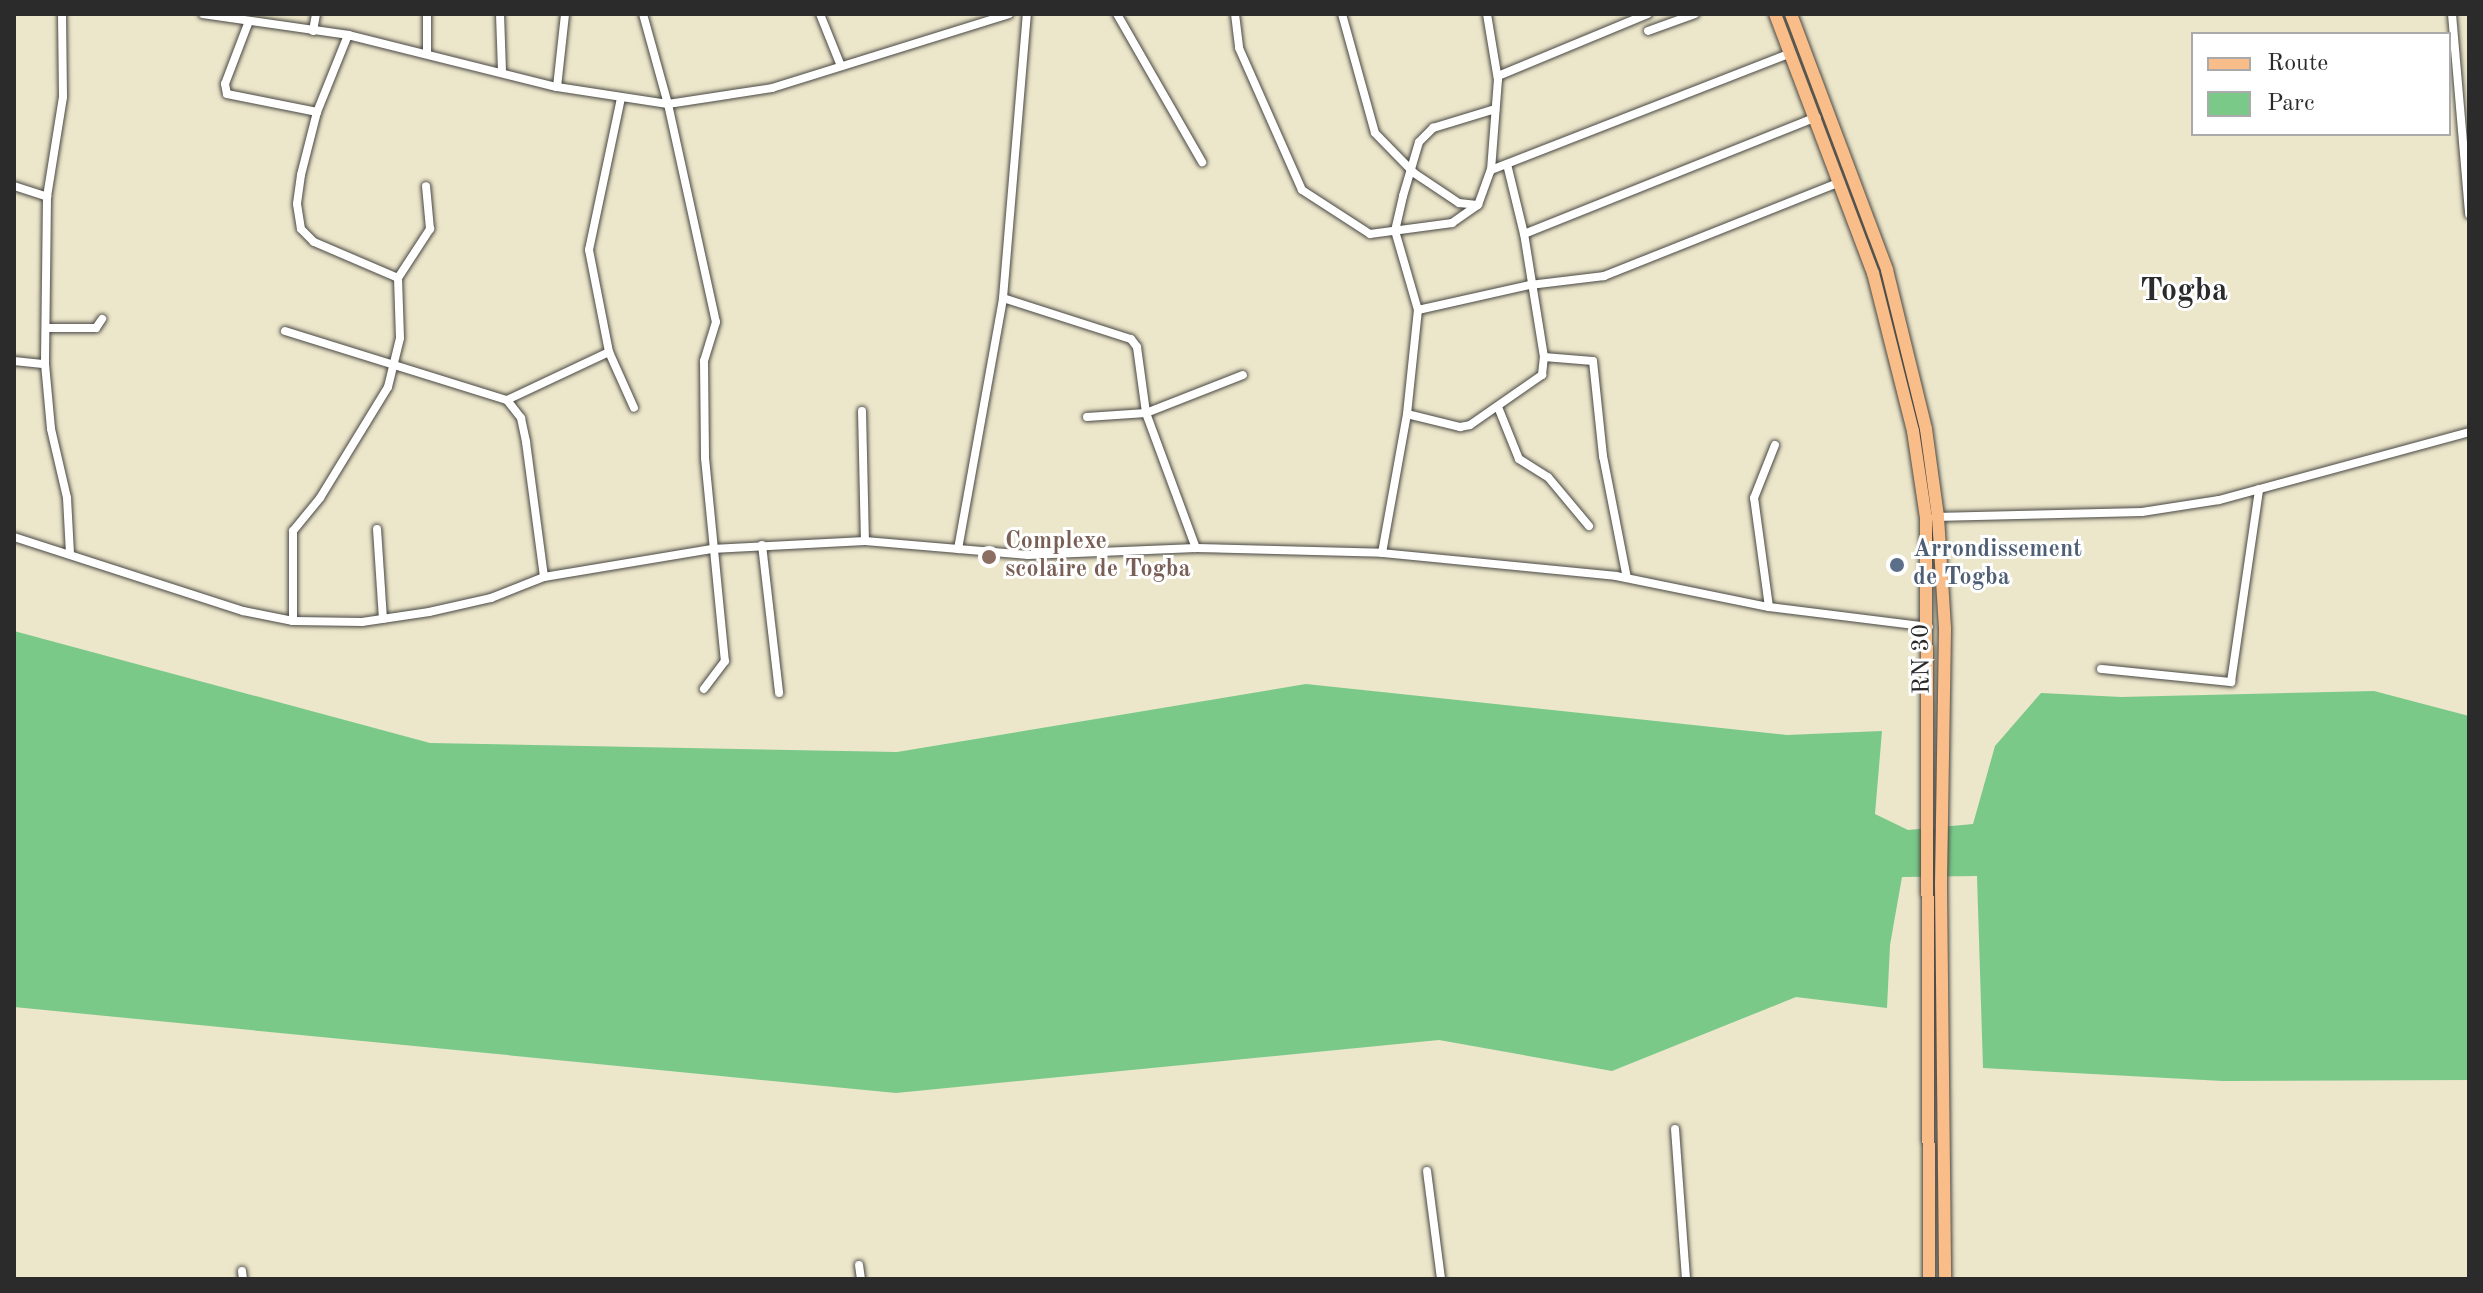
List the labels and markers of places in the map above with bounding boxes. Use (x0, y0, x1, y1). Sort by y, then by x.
place label: Complexe scolaire de Togba (1005, 529, 1191, 585)
place label: Arrondissement de Togba (1913, 537, 2082, 593)
marker: Complexe scolaire de Togba (980, 548, 998, 566)
marker: Arrondissement de Togba (1888, 556, 1906, 574)

